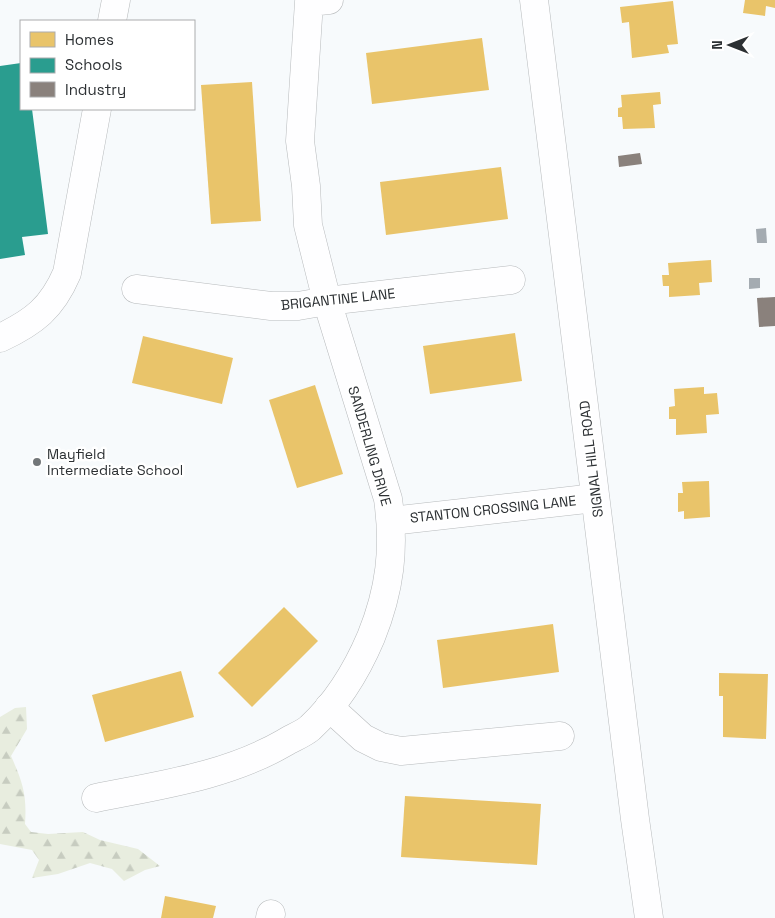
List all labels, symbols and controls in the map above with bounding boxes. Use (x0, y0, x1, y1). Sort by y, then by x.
legend (20, 20, 195, 110)
north arrow (705, 20, 755, 70)
text: Homes (65, 30, 114, 49)
text: N (708, 40, 726, 50)
text: Schools (65, 55, 123, 74)
text: Industry (65, 80, 126, 99)
street label: BRIGANTINE LANE (280, 284, 396, 314)
street label: SANDERLING DRIVE (344, 384, 396, 508)
street label: SIGNAL HILL ROAD (575, 400, 607, 518)
place label: Mayfield Intermediate School (47, 445, 183, 479)
marker: Mayfield Intermediate School (31, 456, 43, 468)
street label: STANTON CROSSING LANE (409, 491, 577, 527)

